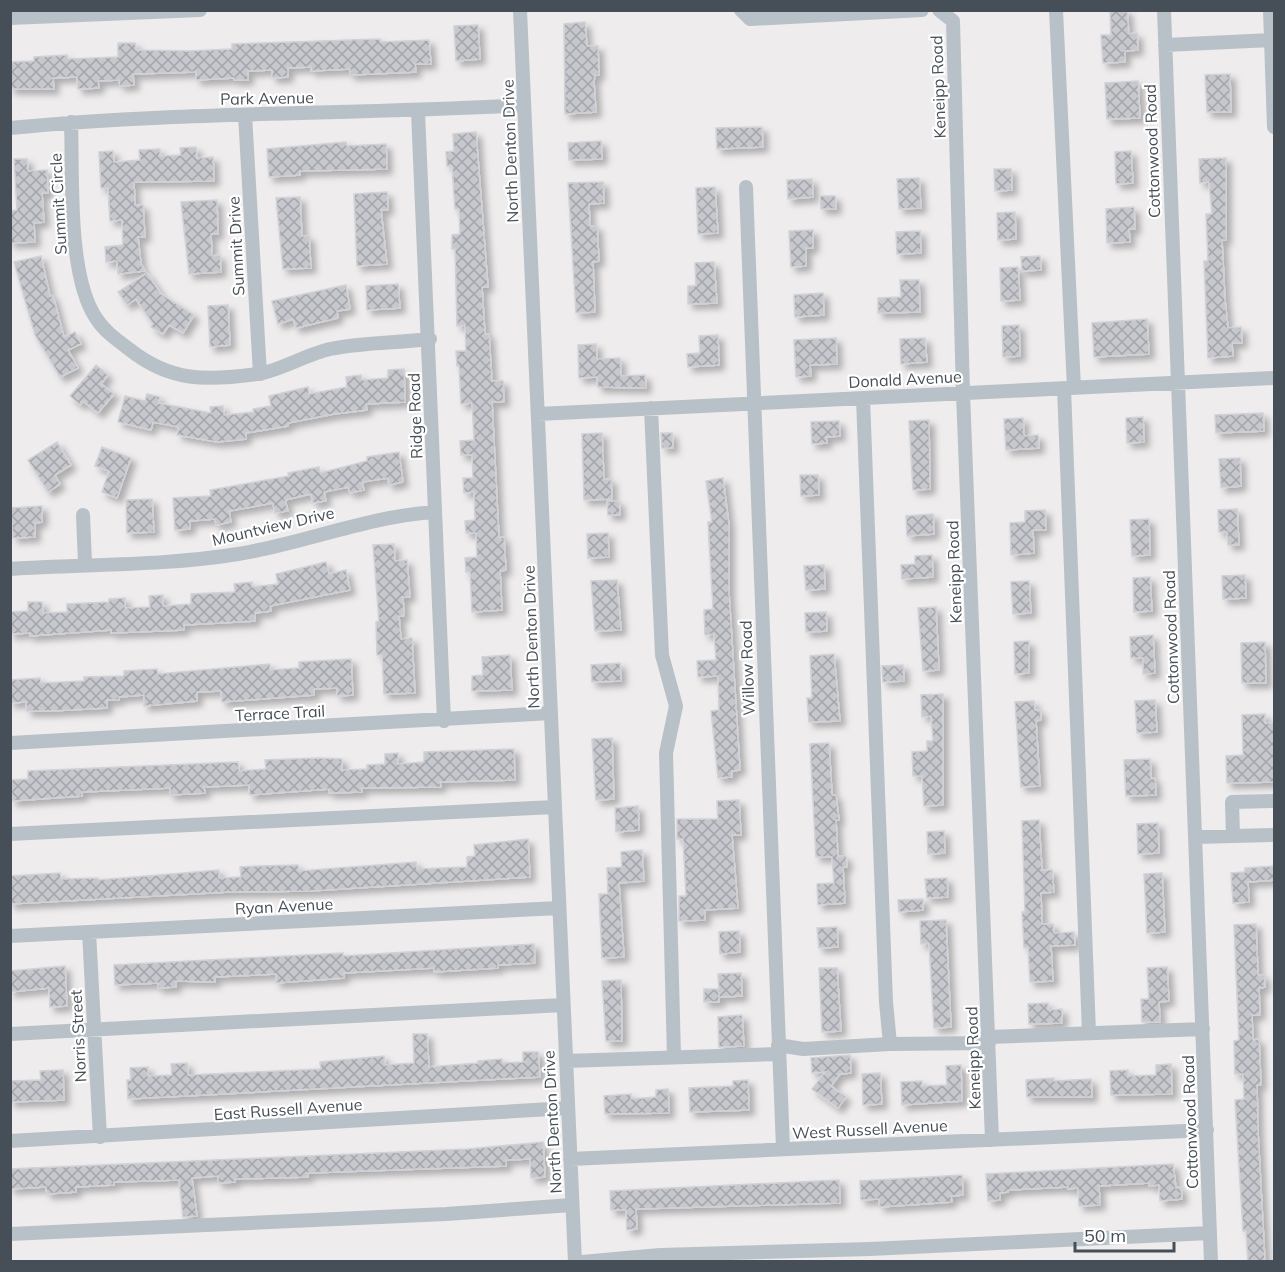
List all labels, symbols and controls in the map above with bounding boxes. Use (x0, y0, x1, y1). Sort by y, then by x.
street label: Keneipp Road (926, 35, 950, 139)
street label: North Denton Drive (498, 79, 522, 223)
street label: Cottonwood Road (1140, 84, 1164, 218)
street label: Park Avenue (220, 87, 314, 109)
street label: Summit Circle (45, 153, 71, 255)
street label: Summit Drive (223, 196, 249, 296)
street label: Donald Avenue (848, 366, 962, 392)
street label: Ridge Road (404, 373, 426, 459)
street label: Mountview Drive (210, 502, 336, 550)
street label: Keneipp Road (942, 520, 966, 624)
street label: North Denton Drive (519, 565, 543, 709)
street label: Cottonwood Road (1159, 570, 1183, 704)
street label: Willow Road (735, 620, 759, 716)
street label: Terrace Trail (234, 701, 326, 725)
street label: Ryan Avenue (234, 893, 334, 919)
street label: Norris Street (66, 989, 90, 1083)
street label: Keneipp Road (961, 1006, 985, 1110)
street label: North Denton Drive (538, 1050, 566, 1194)
street label: Cottonwood Road (1178, 1055, 1202, 1189)
street label: East Russell Avenue (213, 1094, 363, 1124)
street label: West Russell Avenue (792, 1115, 948, 1143)
scale bar (1075, 1215, 1174, 1253)
text: 50 m (1084, 1224, 1126, 1247)

